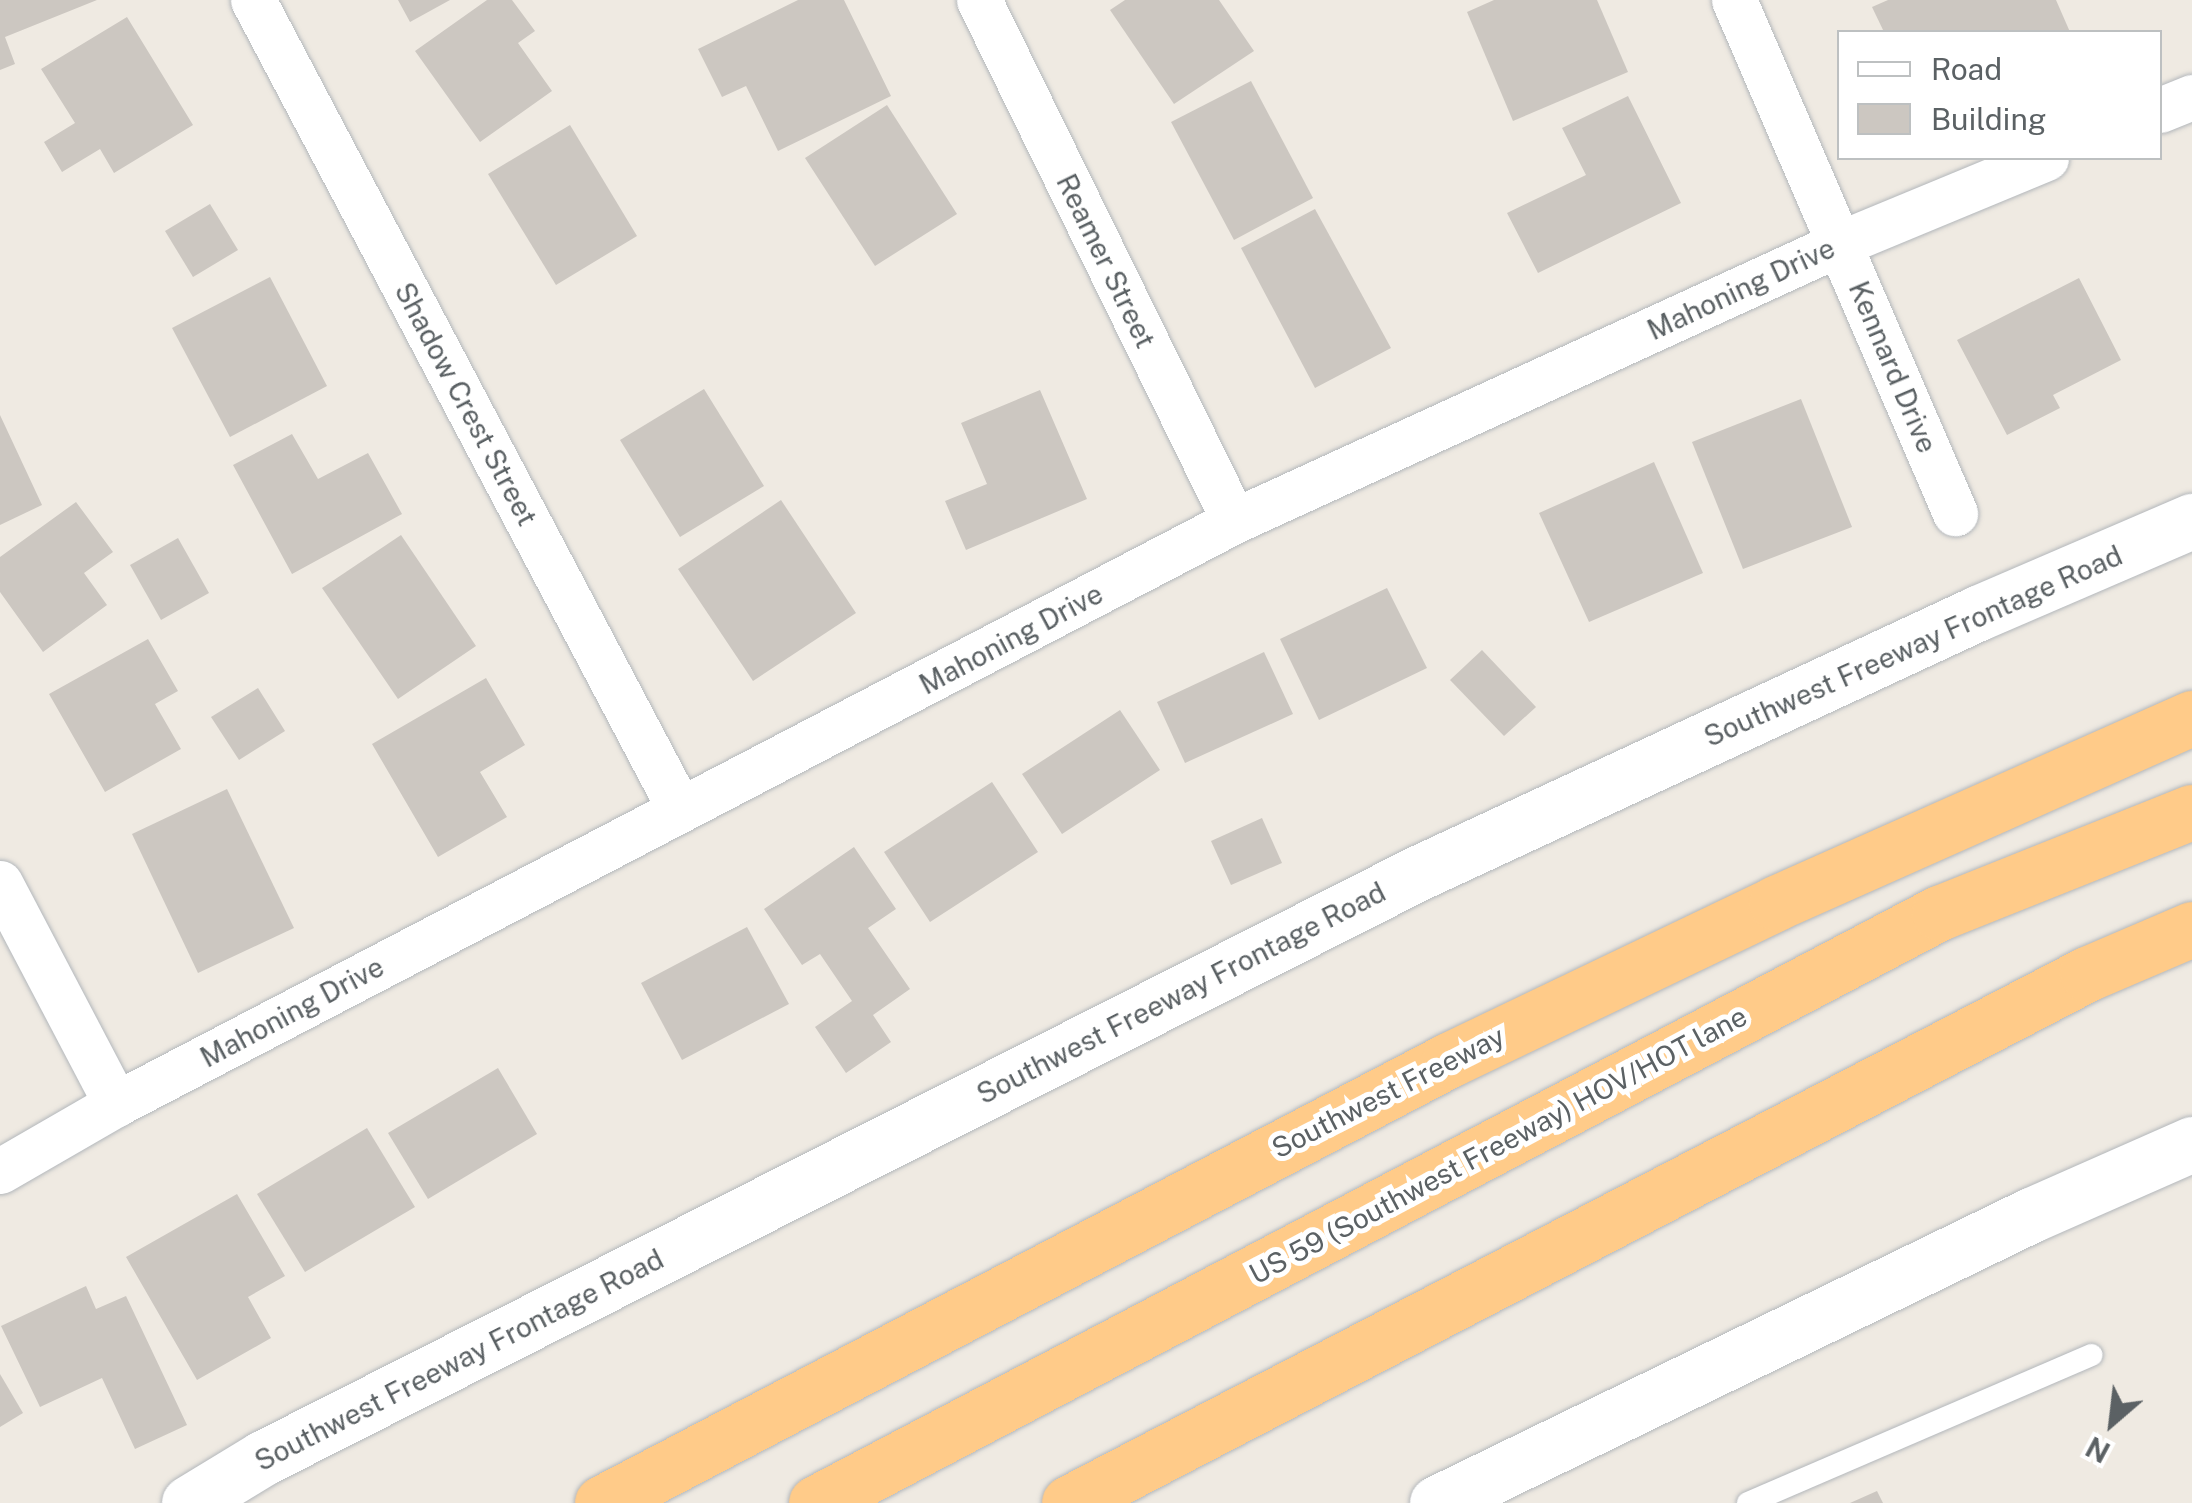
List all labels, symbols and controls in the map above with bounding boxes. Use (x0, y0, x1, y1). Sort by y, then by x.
legend (1837, 30, 2162, 160)
text: Road (1931, 51, 2002, 87)
text: Building (1931, 101, 2046, 137)
street label: Reamer Street (1049, 169, 1163, 353)
street label: Mahoning Drive (1642, 231, 1840, 347)
street label: Kennard Drive (1842, 276, 1944, 458)
street label: Shadow Crest Street (388, 277, 544, 531)
street label: Southwest Freeway Frontage Road (1699, 538, 2127, 754)
street label: Mahoning Drive (914, 577, 1108, 701)
street label: Southwest Freeway Frontage Road (971, 875, 1391, 1111)
street label: Mahoning Drive (195, 950, 389, 1074)
street label: US 59 (Southwest Freeway) HOV/HOT lane (1243, 999, 1753, 1291)
street label: Southwest Freeway (1266, 1019, 1510, 1165)
street label: Southwest Freeway Frontage Road (249, 1242, 669, 1478)
north arrow (2062, 1373, 2162, 1473)
text: N (2080, 1430, 2115, 1470)

